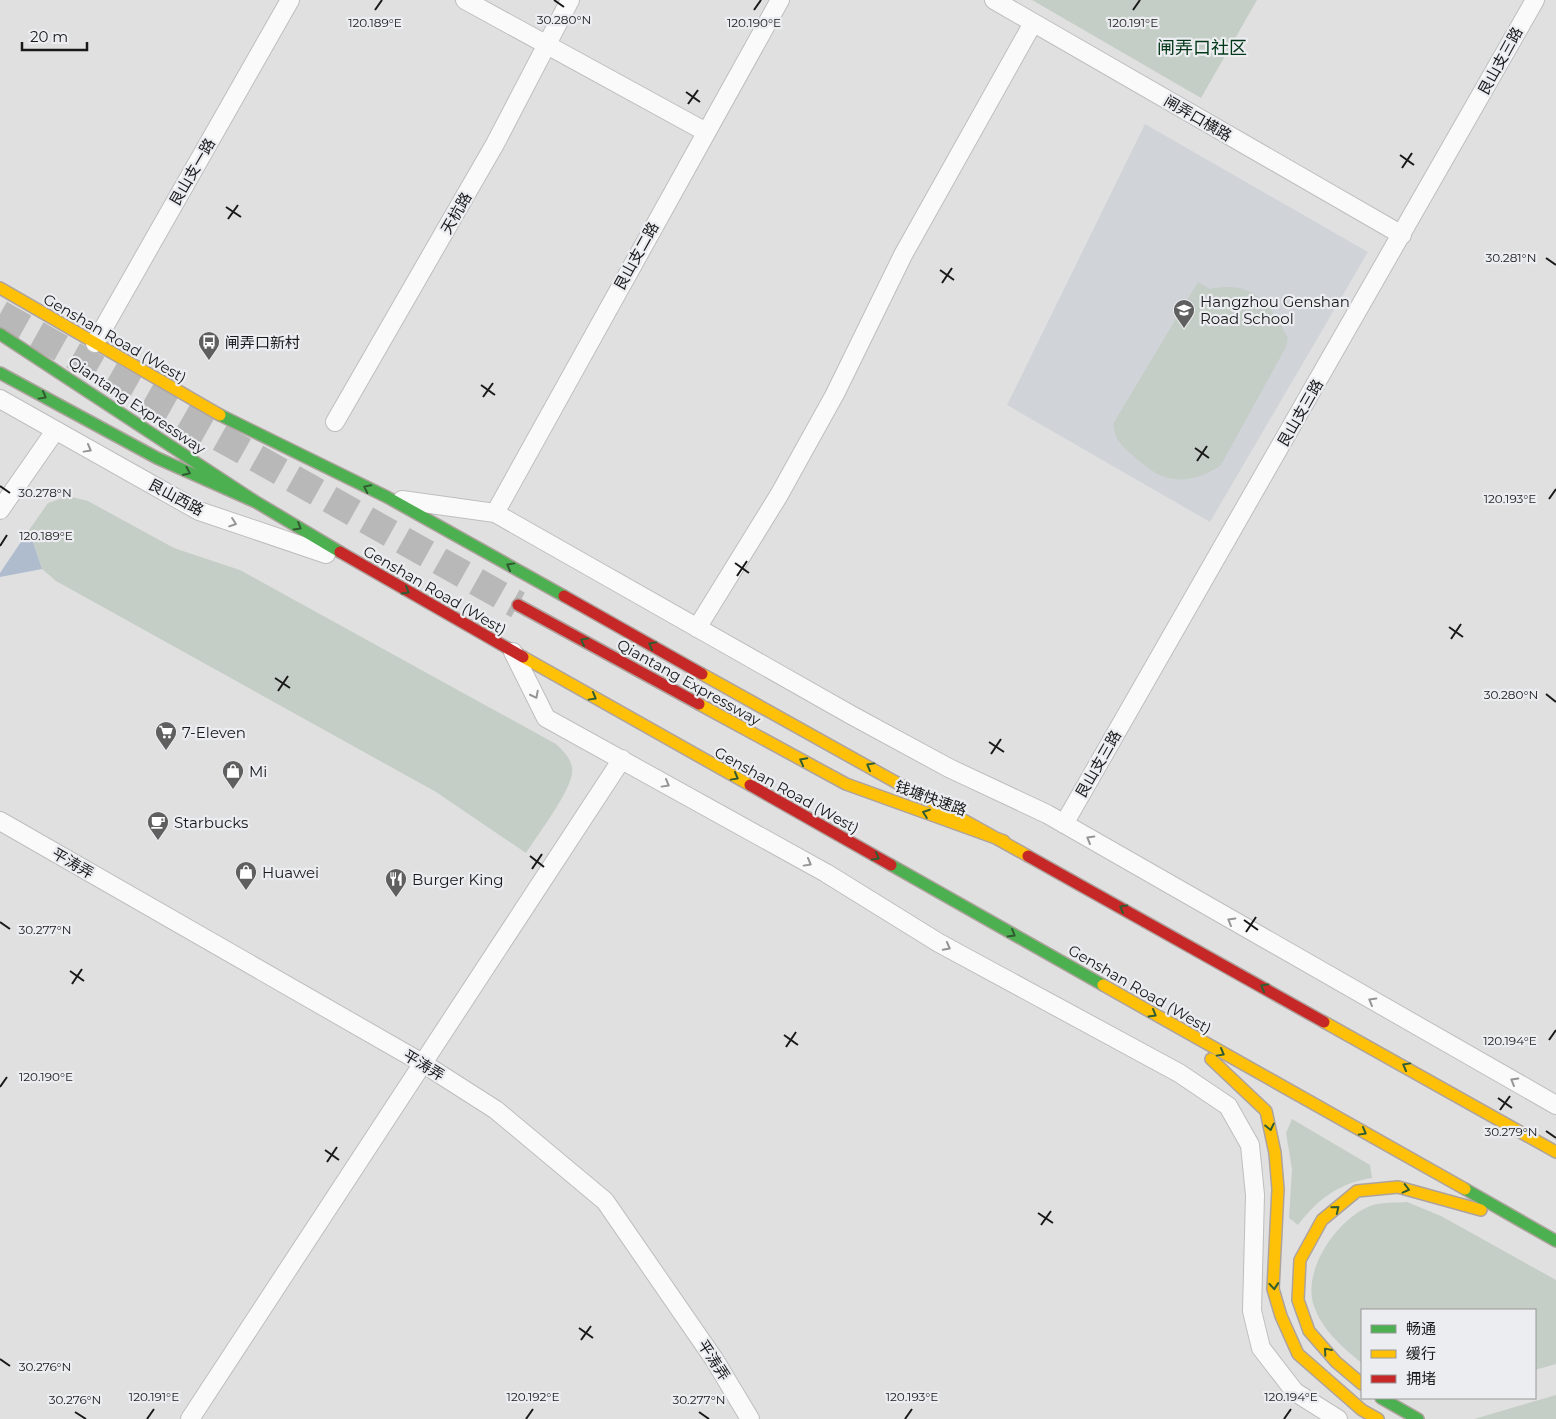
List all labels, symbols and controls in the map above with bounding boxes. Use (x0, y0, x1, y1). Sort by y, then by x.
text: 30.280°N (537, 12, 591, 27)
text: 120.189°E (348, 15, 402, 30)
text: 120.190°E (727, 15, 781, 30)
text: 120.191°E (1108, 15, 1158, 30)
scale bar (22, 20, 88, 52)
street label: 艮山支三路 (1474, 24, 1526, 98)
text: 20 m (30, 27, 68, 46)
district label: 闸弄口社区 (1157, 37, 1247, 59)
street label: 闸弄口横路 (1161, 91, 1235, 145)
street label: 艮山支一路 (165, 135, 219, 209)
street label: 天杭路 (437, 189, 475, 237)
street label: 艮山支二路 (610, 219, 662, 293)
text: 30.281°N (1486, 250, 1536, 265)
street label: Genshan Road (West) (40, 289, 190, 387)
place label: Hangzhou Genshan Road School (1200, 292, 1350, 328)
school or university icon: Hangzhou Genshan Road School (1172, 298, 1196, 329)
bus stop icon: 闸弄口新村 (197, 330, 221, 361)
place label: 闸弄口新村 (225, 333, 300, 352)
street label: Qiantang Expressway (65, 352, 210, 459)
street label: 艮山支三路 (1273, 376, 1327, 450)
one-way arrow (38, 390, 47, 400)
one-way arrow (83, 443, 92, 453)
one-way arrow (182, 465, 191, 476)
street label: 艮山西路 (145, 475, 207, 519)
one-way arrow (363, 484, 372, 494)
text: 30.278°N (18, 485, 72, 500)
text: 120.193°E (1484, 491, 1536, 506)
one-way arrow (228, 517, 236, 527)
one-way arrow (293, 521, 302, 531)
text: 120.189°E (19, 528, 73, 543)
street label: Genshan Road (West) (360, 541, 510, 639)
one-way arrow (506, 562, 515, 572)
one-way arrow (401, 585, 410, 595)
street label: Qiantang Expressway (614, 635, 765, 730)
one-way arrow (580, 638, 589, 648)
one-way arrow (648, 641, 657, 651)
text: 30.280°N (1484, 687, 1538, 702)
one-way arrow (529, 690, 539, 699)
one-way arrow (588, 691, 597, 701)
supermarket icon: 7-Eleven (154, 720, 178, 751)
place label: 7-Eleven (182, 723, 246, 742)
street label: 艮山支三路 (1071, 727, 1125, 801)
street label: Genshan Road (West) (711, 742, 863, 838)
one-way arrow (800, 757, 809, 767)
shop icon: Mi (221, 759, 245, 790)
place label: Mi (249, 762, 267, 781)
one-way arrow (866, 763, 875, 773)
one-way arrow (729, 771, 738, 781)
street label: 钱塘快速路 (893, 776, 969, 820)
one-way arrow (661, 777, 670, 787)
one-way arrow (922, 809, 931, 819)
cafe icon: Starbucks (146, 810, 170, 841)
place label: Starbucks (174, 813, 248, 832)
one-way arrow (1087, 836, 1096, 846)
street label: 平涛弄 (49, 844, 97, 882)
one-way arrow (871, 851, 880, 861)
one-way arrow (803, 857, 812, 867)
shop icon: Huawei (234, 860, 258, 891)
place label: Huawei (262, 863, 319, 882)
restaurant icon: Burger King (384, 867, 408, 898)
place label: Burger King (412, 870, 504, 889)
one-way arrow (1119, 904, 1128, 914)
one-way arrow (1227, 917, 1236, 927)
text: 30.277°N (18, 922, 72, 937)
one-way arrow (1006, 927, 1015, 937)
street label: Genshan Road (West) (1065, 940, 1215, 1038)
one-way arrow (942, 941, 951, 951)
one-way arrow (1261, 983, 1270, 993)
one-way arrow (1369, 997, 1378, 1007)
one-way arrow (1148, 1008, 1157, 1018)
text: 120.194°E (1483, 1033, 1537, 1048)
street label: 平涛弄 (400, 1045, 448, 1085)
one-way arrow (1216, 1047, 1225, 1057)
one-way arrow (1403, 1063, 1412, 1073)
text: 120.190°E (19, 1069, 73, 1084)
one-way arrow (1510, 1077, 1519, 1087)
one-way arrow (1264, 1122, 1275, 1131)
text: 30.279°N (1484, 1124, 1538, 1139)
one-way arrow (1358, 1126, 1367, 1136)
one-way arrow (1401, 1183, 1410, 1194)
one-way arrow (1330, 1206, 1339, 1215)
one-way arrow (1268, 1283, 1279, 1291)
legend (1361, 1309, 1536, 1399)
text: 畅通 (1406, 1319, 1436, 1338)
street label: 平涛弄 (694, 1336, 734, 1384)
text: 缓行 (1406, 1344, 1436, 1363)
one-way arrow (1323, 1348, 1332, 1357)
text: 30.276°N (19, 1359, 71, 1374)
text: 拥堵 (1406, 1369, 1436, 1388)
text: 120.191°E (129, 1389, 179, 1404)
text: 120.192°E (507, 1389, 559, 1404)
text: 120.193°E (886, 1389, 938, 1404)
text: 120.194°E (1264, 1389, 1318, 1404)
text: 30.276°N (49, 1392, 101, 1407)
text: 30.277°N (672, 1392, 726, 1407)

